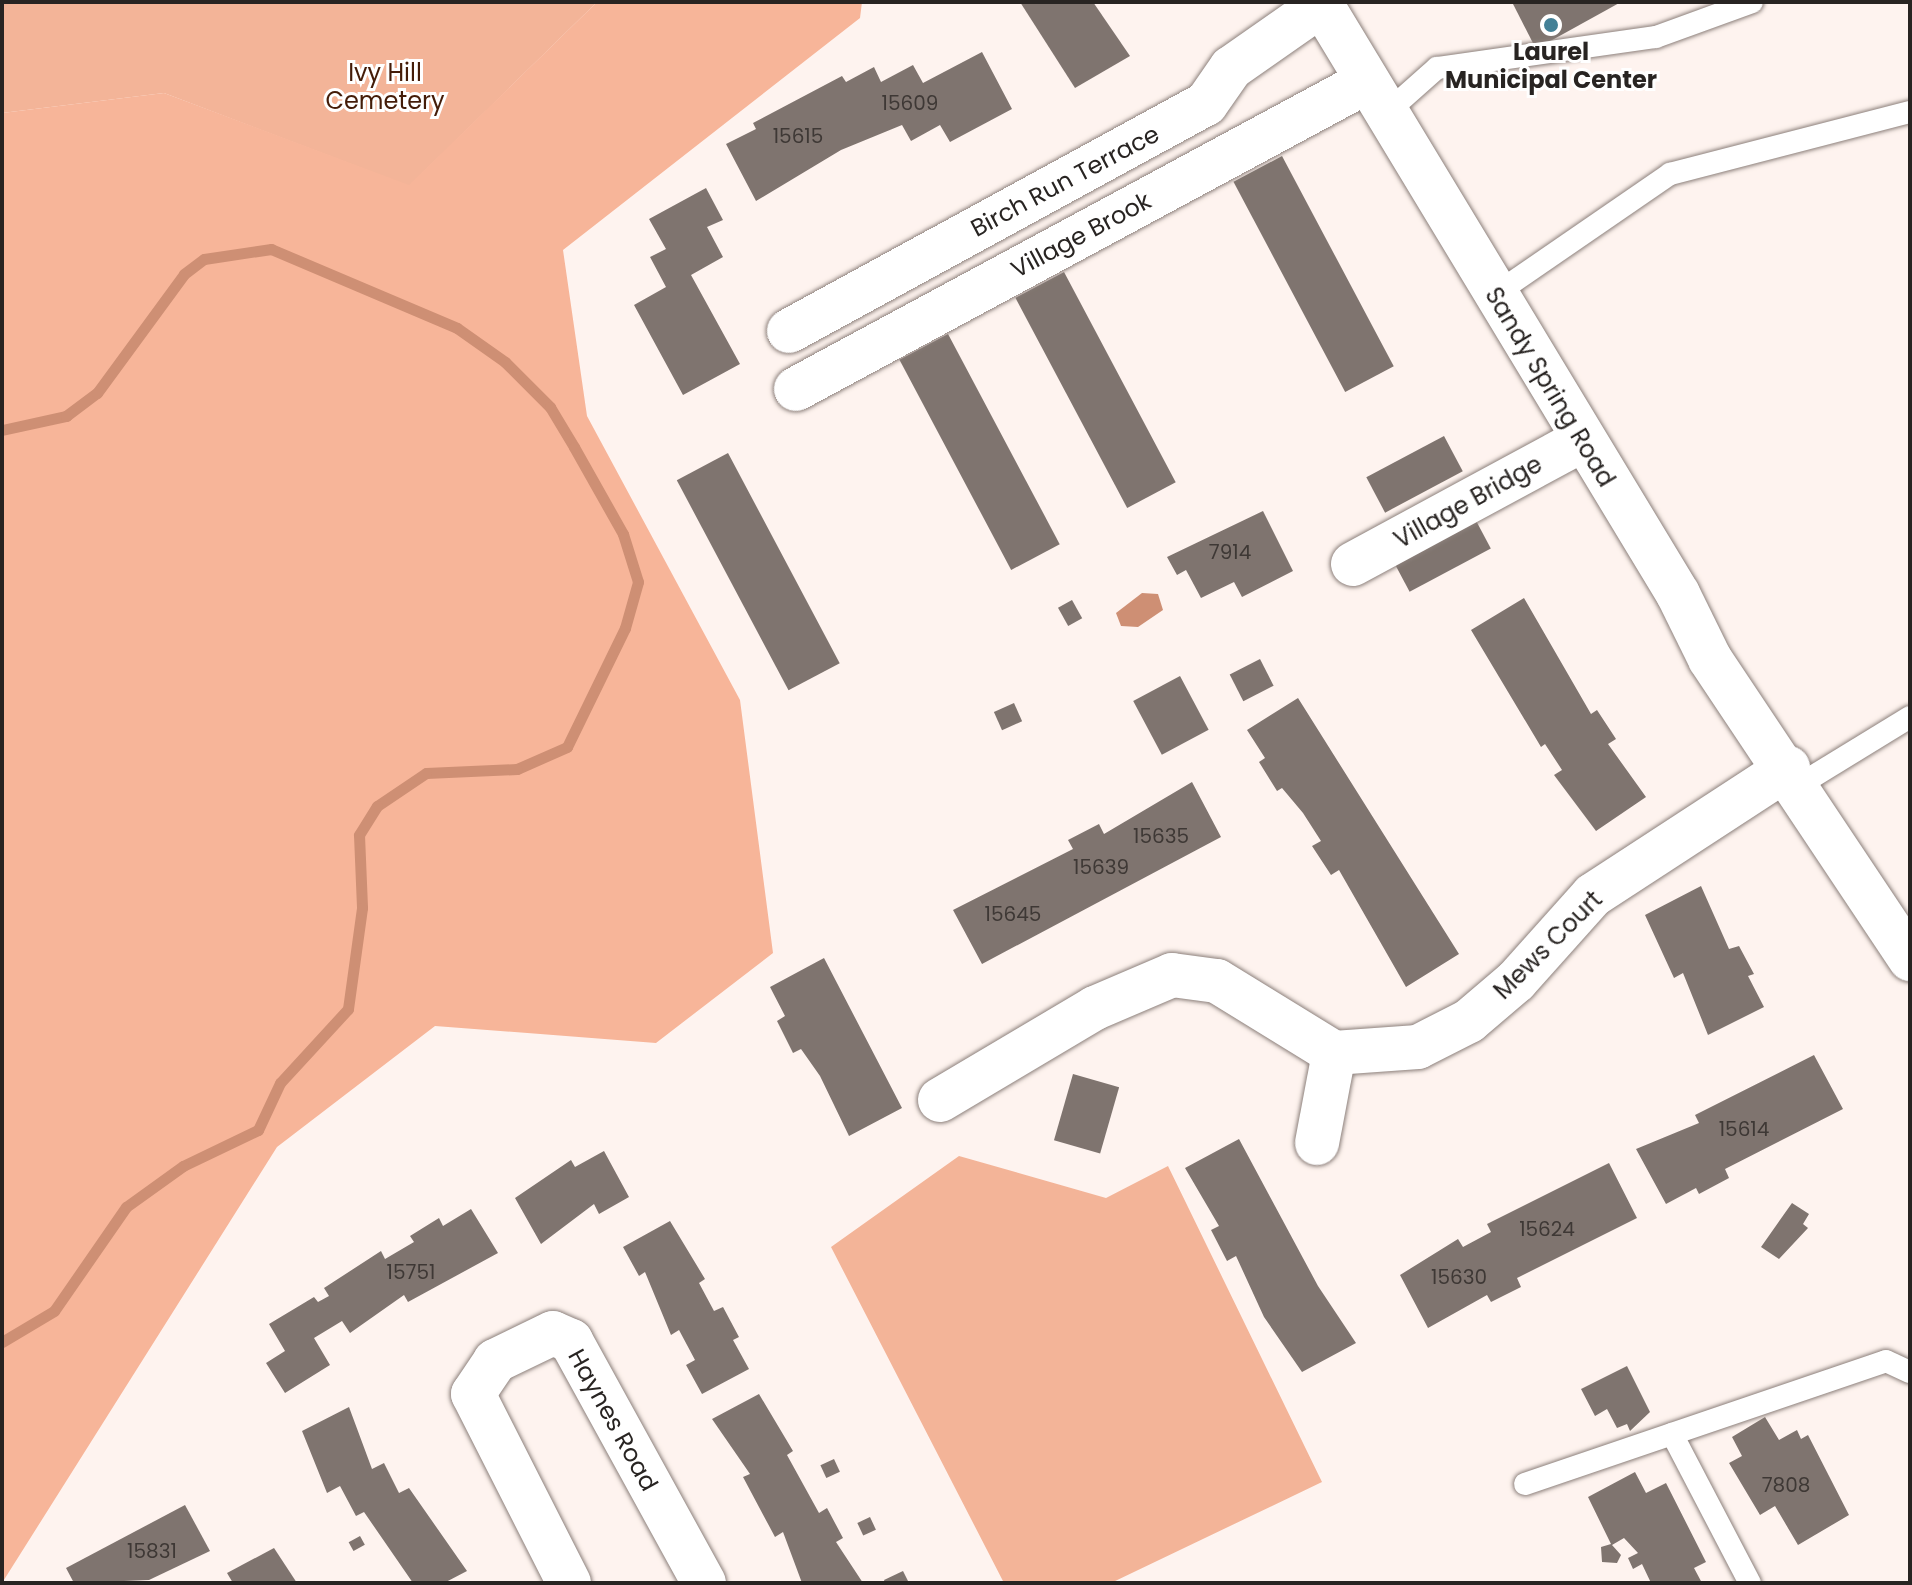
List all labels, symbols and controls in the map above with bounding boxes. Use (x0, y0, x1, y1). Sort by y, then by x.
marker: Laurel Municipal Center (1542, 16, 1560, 34)
place label: Laurel Municipal Center (1445, 38, 1657, 94)
park label: Ivy Hill Cemetery (325, 59, 445, 115)
house number: 15609 (882, 91, 938, 115)
street label: Birch Run Terrace (966, 119, 1164, 243)
house number: 15615 (773, 124, 823, 148)
street label: Village Brook (1006, 186, 1156, 284)
street label: Sandy Spring Road (1479, 282, 1621, 492)
street label: Village Bridge (1389, 450, 1547, 554)
house number: 7914 (1209, 540, 1251, 564)
house number: 15635 (1133, 824, 1189, 848)
house number: 15639 (1073, 855, 1129, 879)
street label: Mews Court (1488, 885, 1608, 1005)
house number: 15645 (985, 902, 1041, 926)
house number: 15614 (1719, 1117, 1769, 1141)
house number: 15624 (1519, 1217, 1575, 1241)
house number: 15751 (387, 1260, 435, 1284)
house number: 15630 (1431, 1265, 1487, 1289)
street label: Haynes Road (562, 1344, 664, 1496)
house number: 7808 (1762, 1473, 1810, 1497)
house number: 15831 (127, 1539, 177, 1563)

